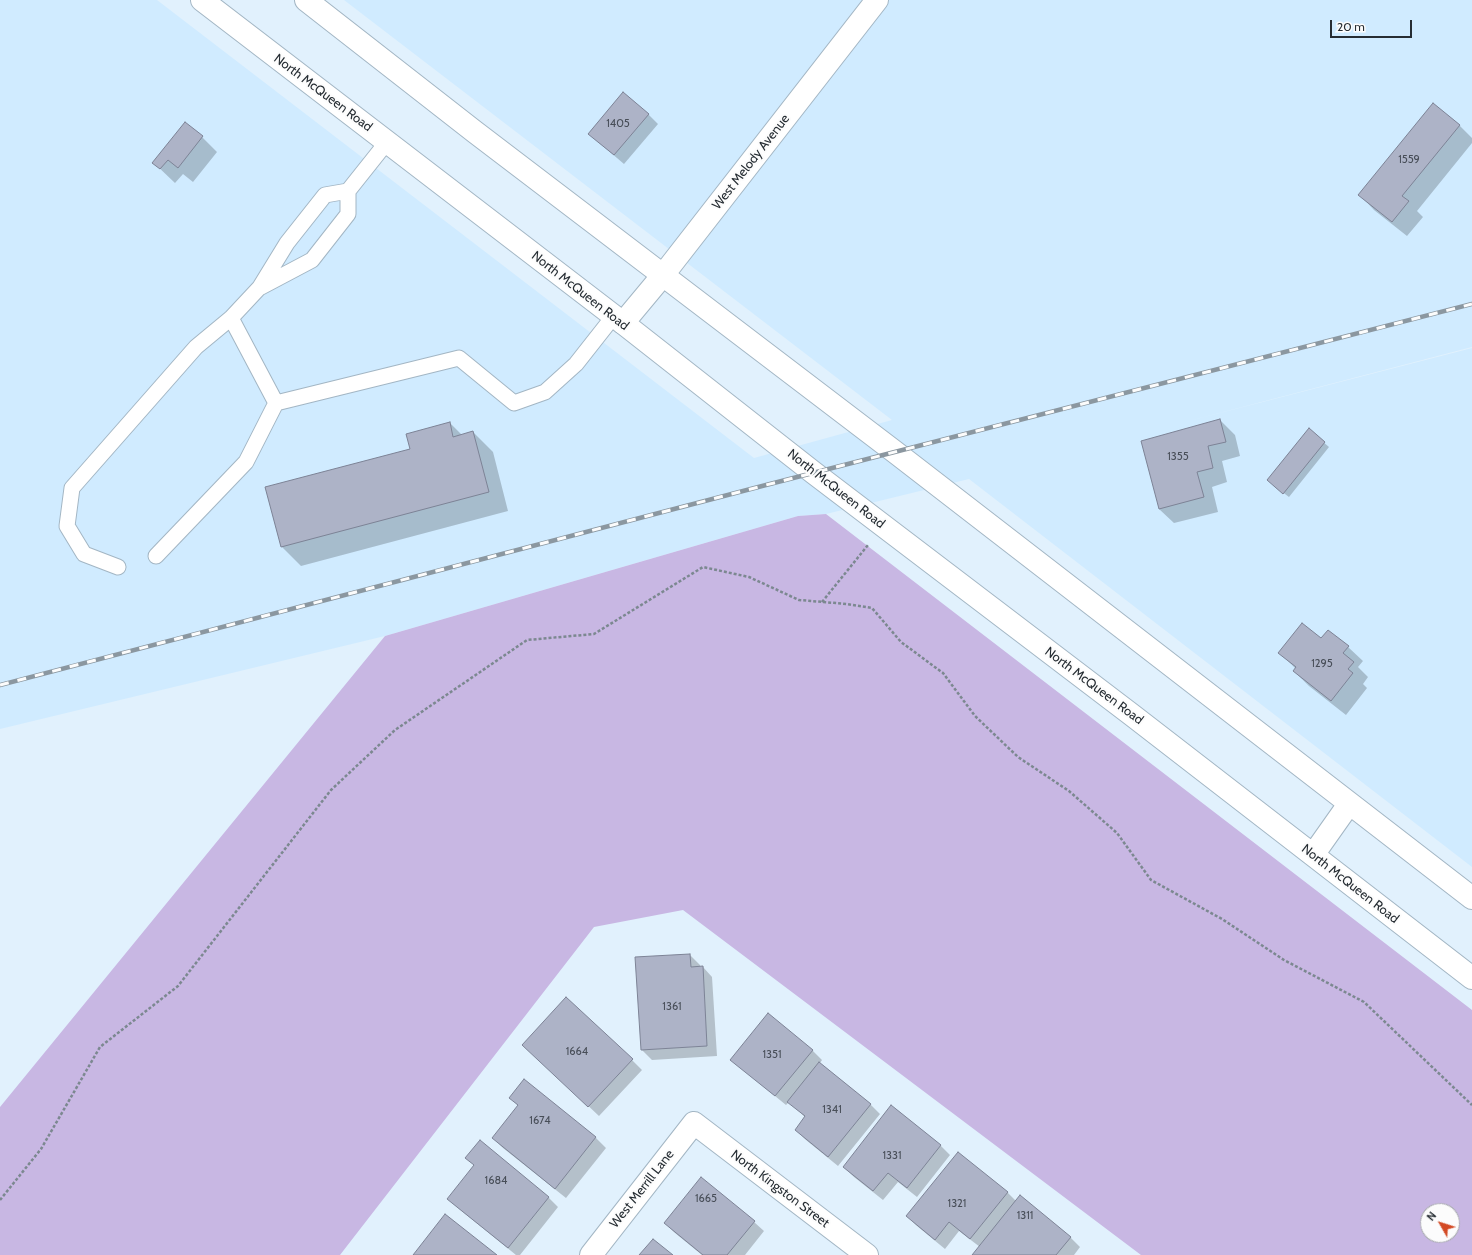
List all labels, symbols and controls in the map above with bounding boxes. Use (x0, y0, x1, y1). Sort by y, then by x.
scale bar (1332, 12, 1414, 38)
text: 20 m (1337, 19, 1365, 34)
street label: North McQueen Road (271, 51, 375, 135)
street label: West Melody Avenue (709, 111, 793, 213)
house number: 1405 (606, 117, 630, 131)
house number: 1559 (1398, 153, 1420, 167)
street label: North McQueen Road (528, 248, 632, 334)
street label: North McQueen Road (784, 446, 888, 532)
house number: 1355 (1167, 450, 1189, 464)
street label: North McQueen Road (1042, 644, 1146, 728)
house number: 1295 (1311, 657, 1333, 671)
street label: North McQueen Road (1298, 841, 1402, 927)
house number: 1361 (662, 1000, 682, 1014)
house number: 1664 (566, 1045, 588, 1059)
house number: 1351 (762, 1048, 782, 1062)
house number: 1341 (822, 1103, 842, 1117)
house number: 1674 (529, 1114, 551, 1128)
street label: West Merrill Lane (607, 1147, 677, 1231)
street label: North Kingston Street (728, 1147, 832, 1231)
house number: 1331 (882, 1149, 902, 1163)
house number: 1684 (485, 1174, 507, 1188)
house number: 1665 (695, 1192, 717, 1206)
house number: 1321 (948, 1197, 966, 1211)
north arrow (1420, 1203, 1460, 1243)
house number: 1311 (1017, 1209, 1033, 1223)
text: N (1424, 1209, 1439, 1224)

